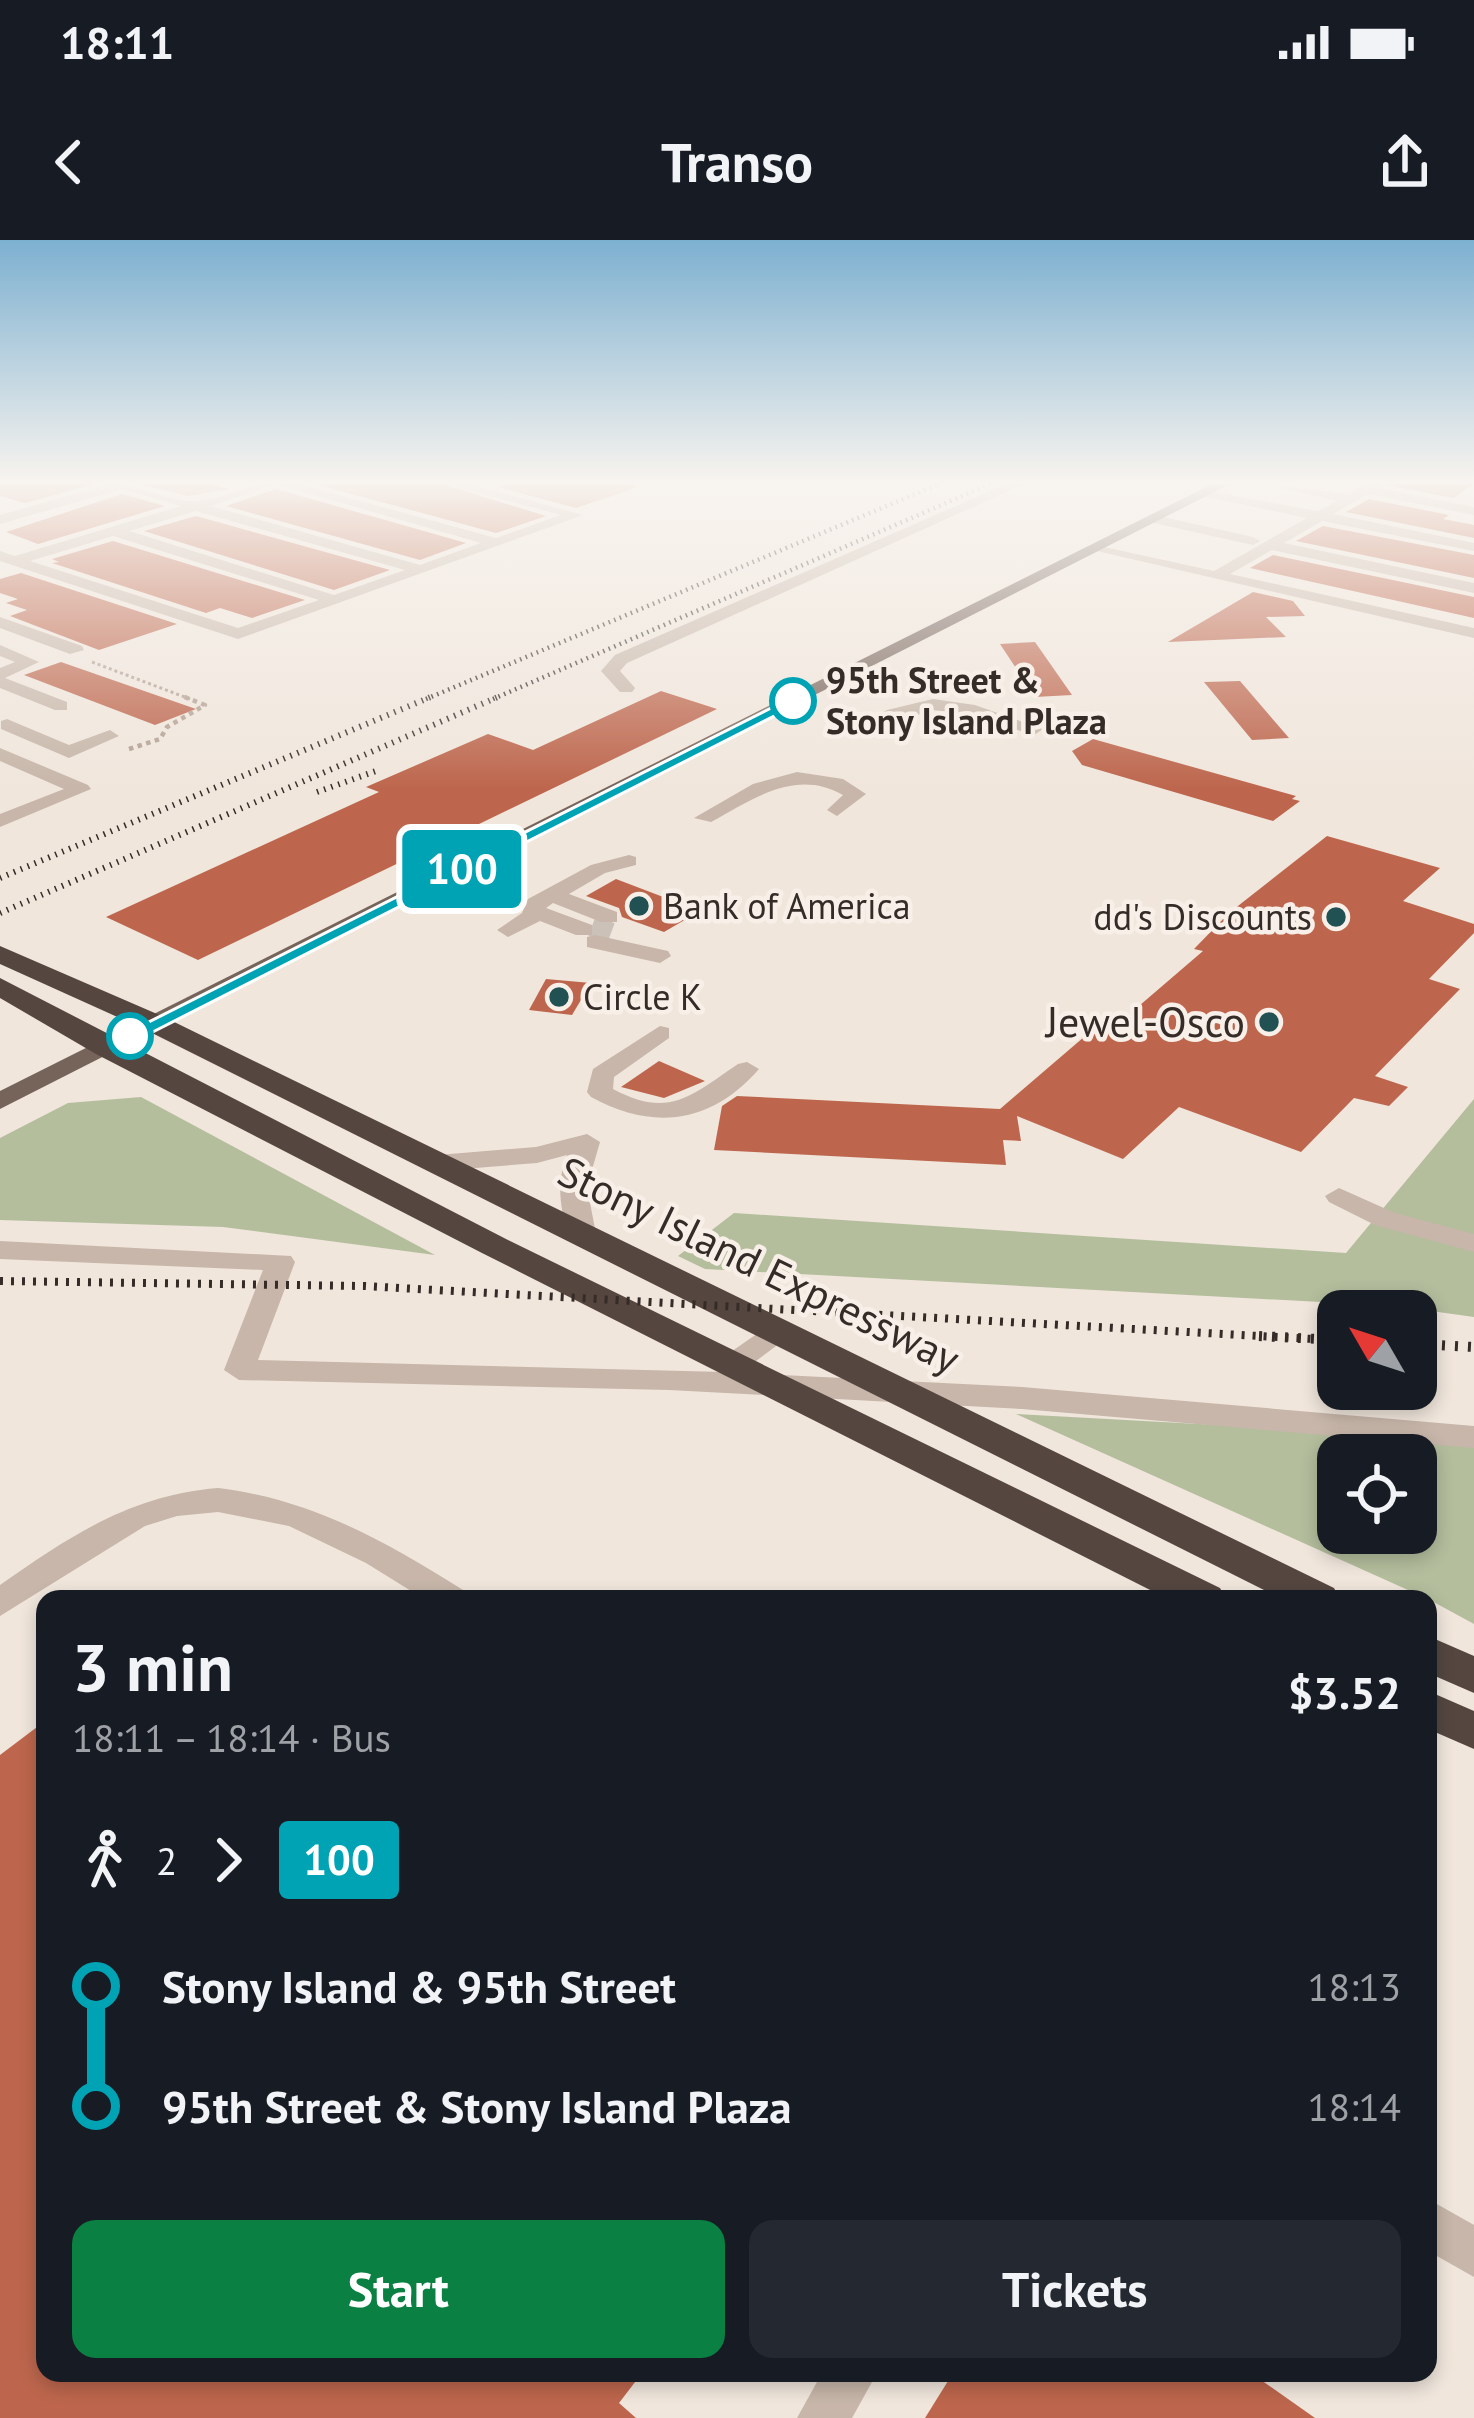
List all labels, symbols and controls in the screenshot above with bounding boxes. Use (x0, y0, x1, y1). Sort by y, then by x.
text: 18:11 (60, 13, 174, 71)
text: Transo (661, 127, 813, 197)
icon: back (36, 129, 102, 195)
icon: share (1372, 129, 1438, 195)
place label: 95th Street & Stony Island Plaza (826, 656, 1107, 744)
marker: 95th Street & Stony Island Plaza (771, 679, 815, 723)
line badge: 100 (393, 830, 531, 908)
text: 100 (426, 841, 498, 896)
place label: Bank of America (663, 882, 911, 929)
marker: Bank of America (626, 893, 652, 919)
place label: dd's Discounts (1093, 893, 1312, 940)
marker: dd's Discounts (1323, 904, 1349, 930)
place label: Circle K (583, 973, 702, 1020)
marker: Circle K (546, 984, 572, 1010)
place label: Jewel-Osco (1044, 994, 1245, 1049)
marker: Jewel-Osco (1256, 1009, 1282, 1035)
unlabelled marker (108, 1014, 152, 1058)
street label: Stony Island Expressway (550, 1143, 969, 1386)
north arrow (1317, 1290, 1437, 1410)
map controls (1317, 1290, 1437, 1554)
button: locate (1317, 1434, 1437, 1554)
text: 3 min (72, 1624, 233, 1709)
text: $3.52 (1288, 1663, 1401, 1721)
text: 18:11 – 18:14 · Bus (72, 1712, 391, 1763)
icon: walk (72, 1827, 138, 1893)
icon: forward (195, 1827, 261, 1893)
text: 100 (303, 1832, 375, 1887)
text: 2 (156, 1835, 177, 1886)
text: Stony Island & 95th Street (162, 1957, 676, 2015)
text: 18:13 (1307, 1961, 1401, 2012)
text: 95th Street & Stony Island Plaza (162, 2077, 792, 2135)
text: 18:14 (1307, 2081, 1401, 2132)
button: Start (72, 2220, 725, 2358)
button: Tickets (749, 2220, 1401, 2358)

